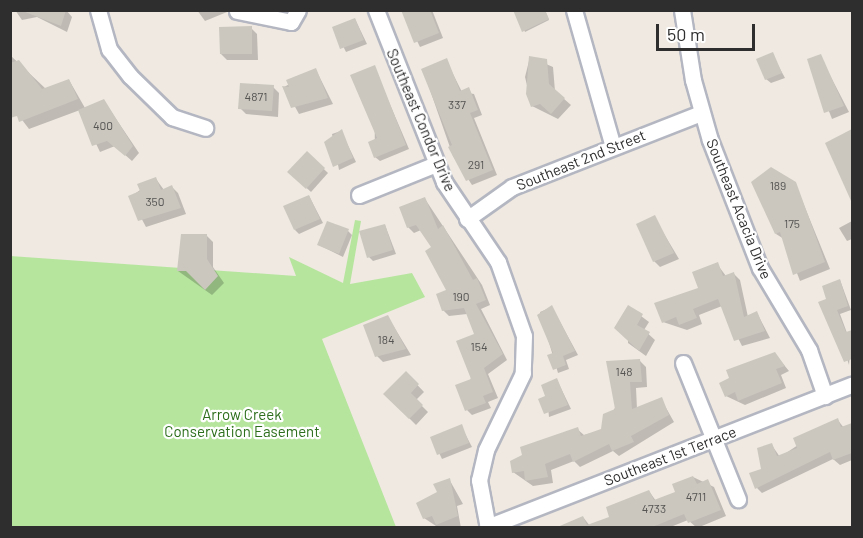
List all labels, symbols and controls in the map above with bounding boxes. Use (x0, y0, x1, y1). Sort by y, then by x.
scale bar (659, 12, 758, 50)
text: 50 m (667, 23, 705, 45)
street label: Southeast Condor Drive (383, 46, 459, 194)
house number: 4871 (245, 90, 267, 104)
house number: 337 (448, 98, 466, 112)
house number: 400 (93, 119, 113, 133)
street label: Southeast 2nd Street (514, 126, 648, 194)
street label: Southeast Acacia Drive (703, 136, 775, 282)
house number: 291 (468, 158, 484, 172)
house number: 189 (770, 179, 786, 193)
house number: 350 (145, 195, 165, 209)
house number: 175 (784, 217, 800, 231)
house number: 190 (452, 290, 470, 304)
house number: 184 (377, 333, 395, 347)
house number: 154 (471, 340, 487, 354)
house number: 148 (615, 365, 633, 379)
park label: Arrow Creek Conservation Easement (164, 405, 320, 440)
street label: Southeast 1st Terrace (601, 422, 739, 490)
house number: 4711 (686, 490, 706, 504)
house number: 4733 (642, 502, 666, 516)

